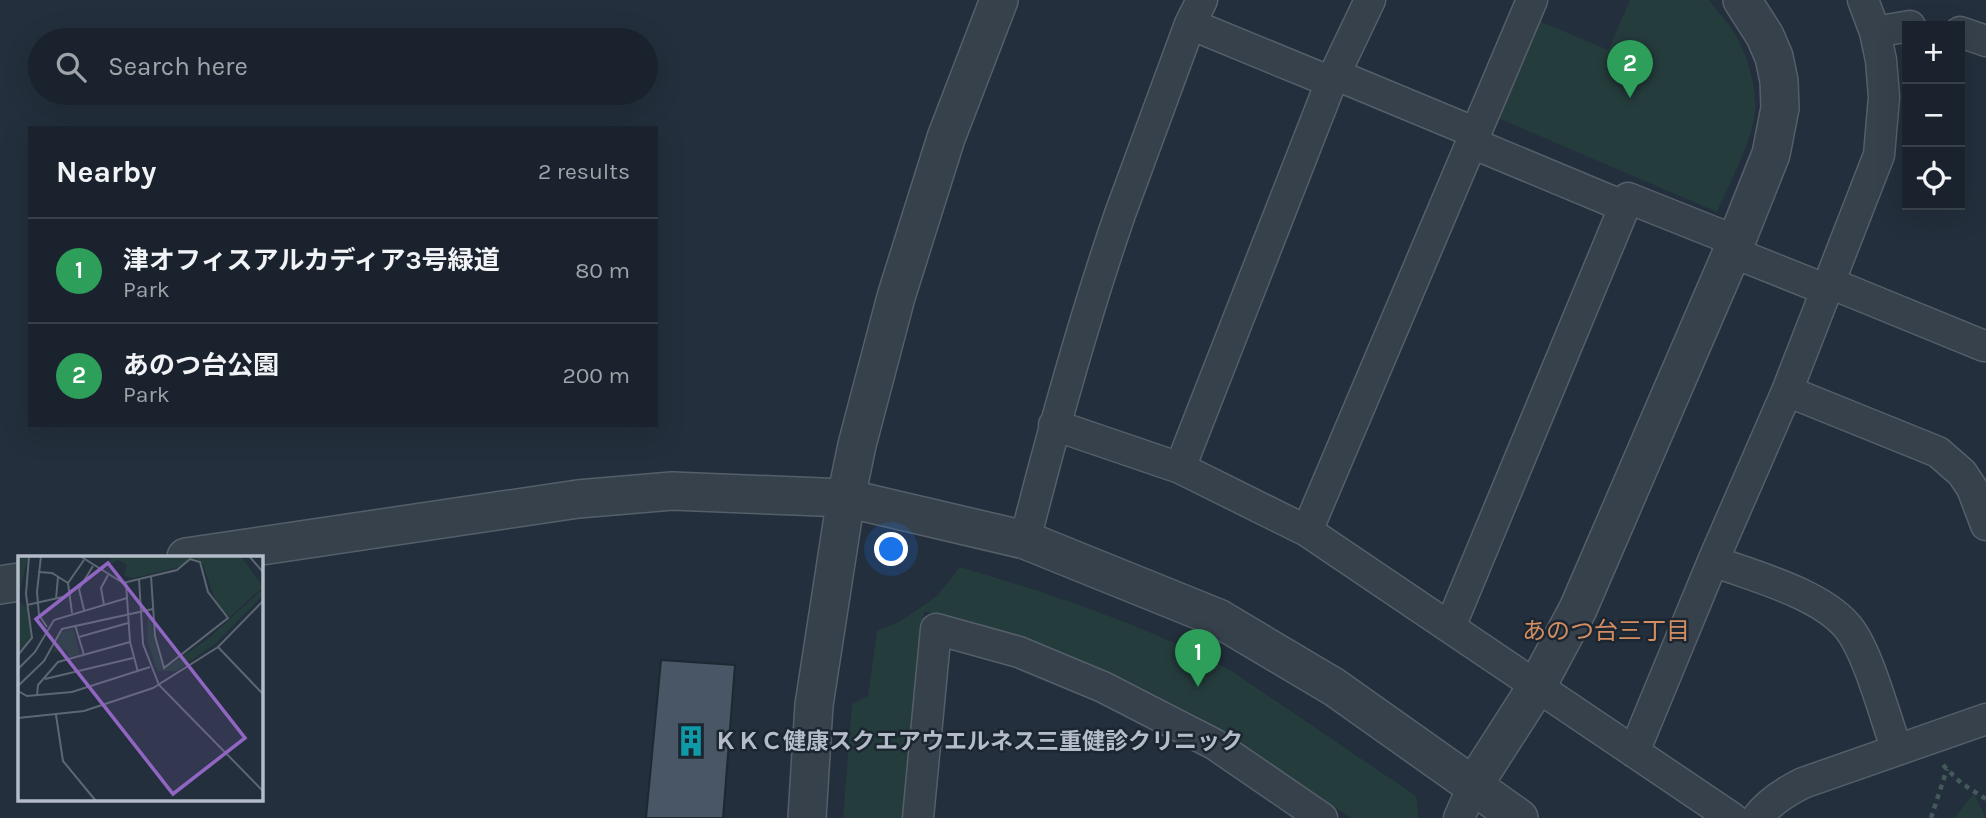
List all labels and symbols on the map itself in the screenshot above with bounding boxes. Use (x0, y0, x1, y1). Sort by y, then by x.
pin: 2 (1607, 40, 1653, 98)
your location (874, 532, 908, 566)
inset map (18, 556, 262, 800)
district label: あのつ台三丁目 (1522, 617, 1690, 645)
pin: 1 (1175, 629, 1221, 687)
building icon: ＫＫＣ健康スクエアウエルネス三重健診クリニック (674, 724, 708, 758)
place label: ＫＫＣ健康スクエアウエルネス三重健診クリニック (714, 728, 1243, 755)

